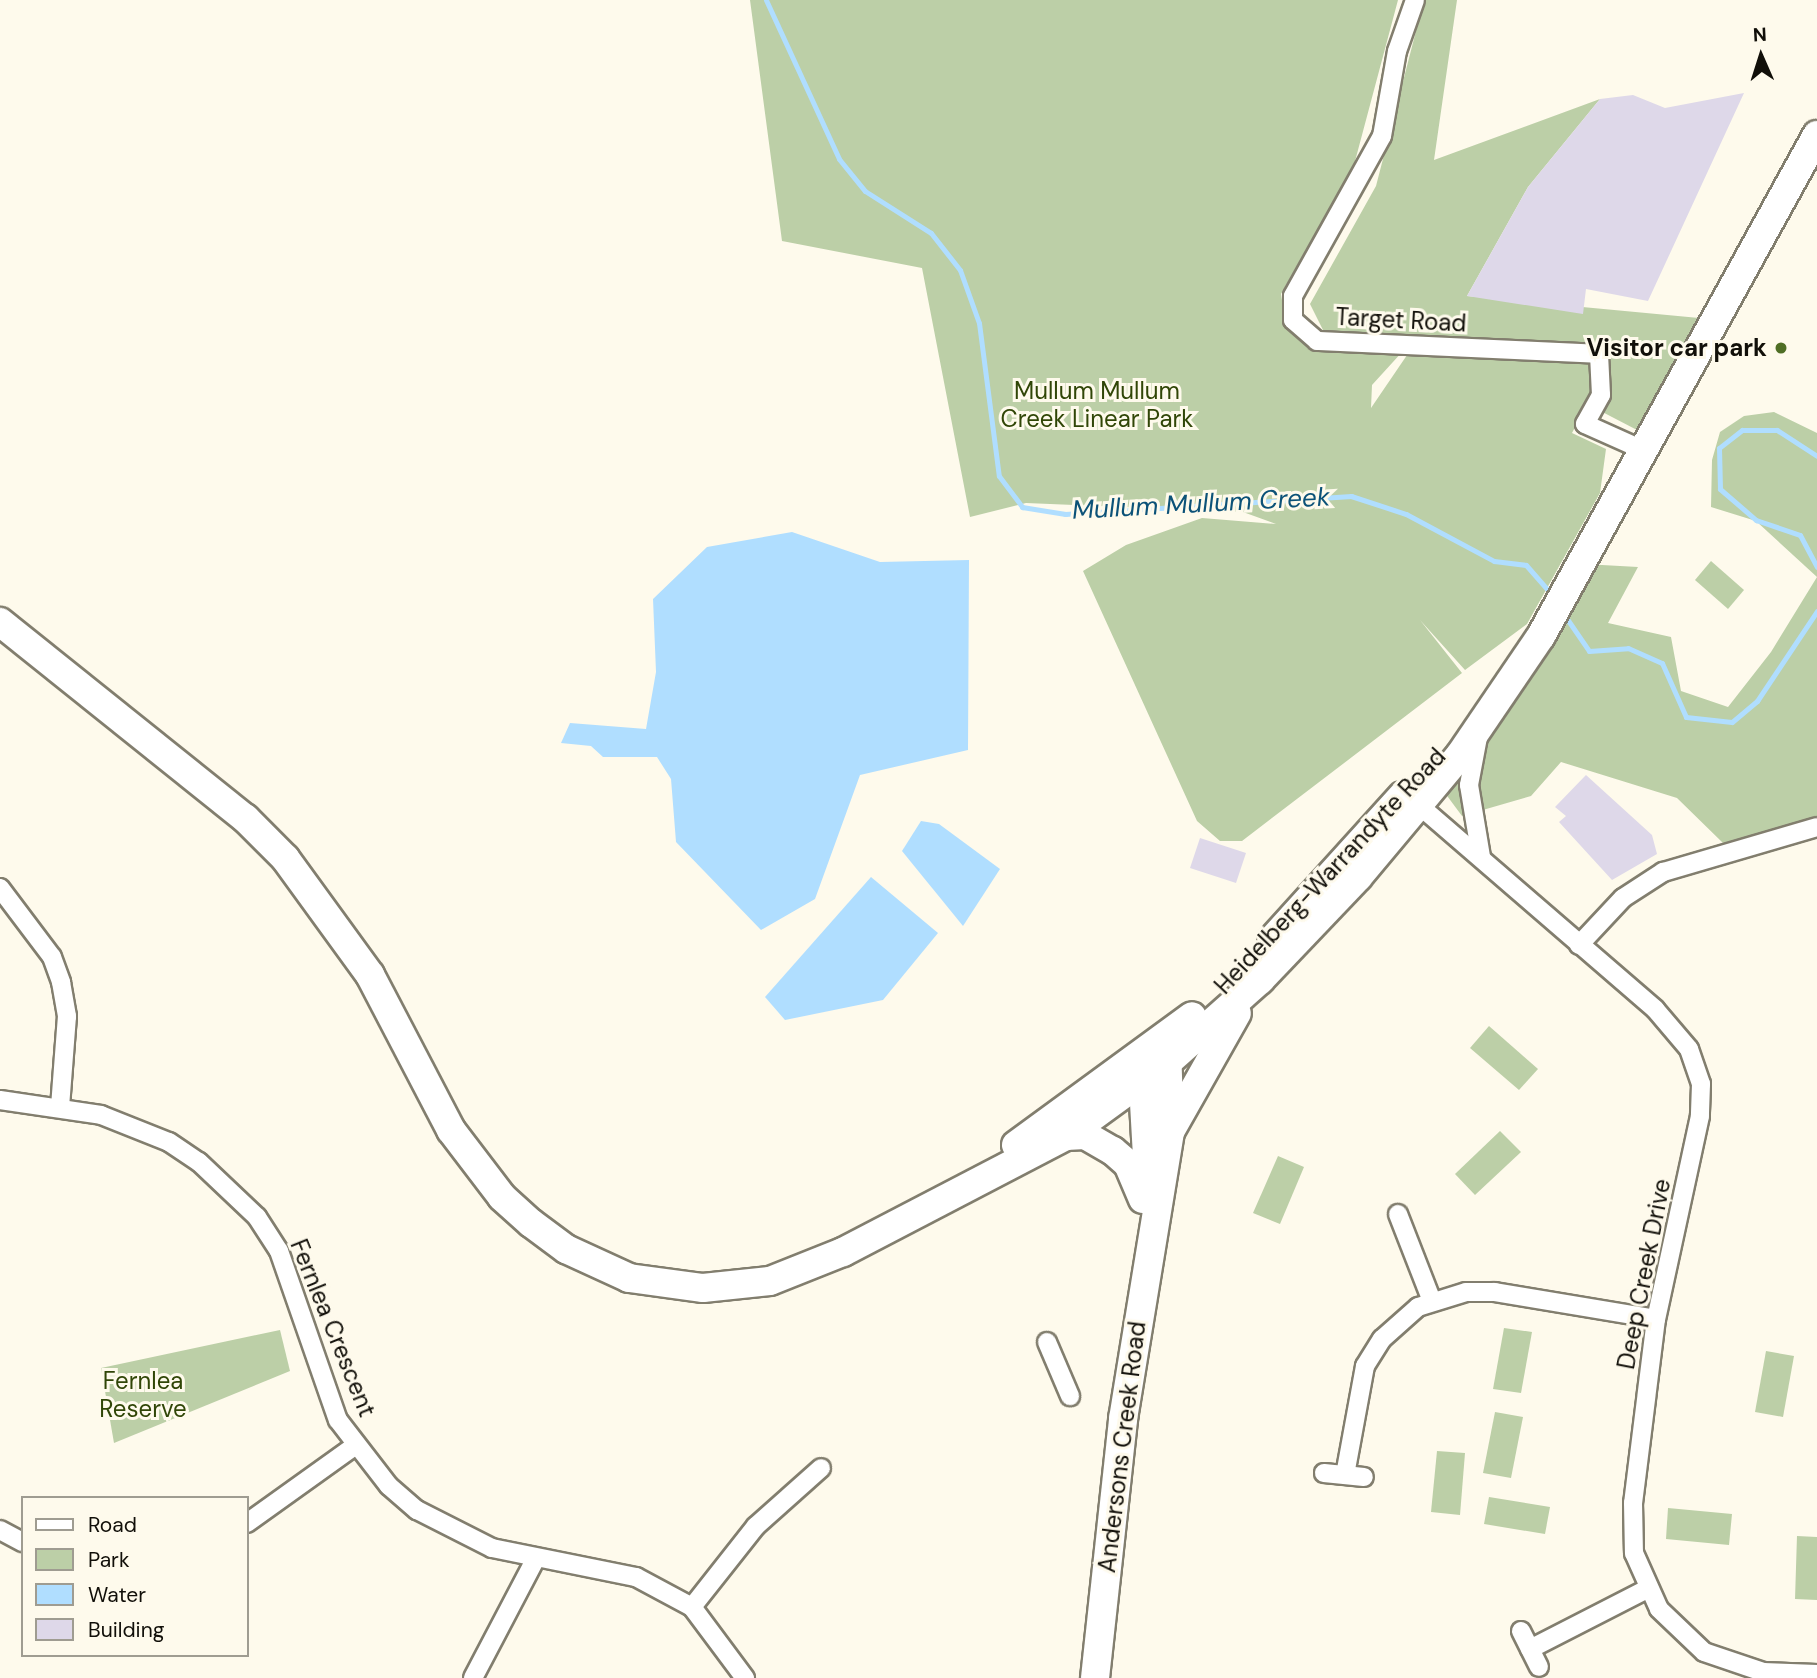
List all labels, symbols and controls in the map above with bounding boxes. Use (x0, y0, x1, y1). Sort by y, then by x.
north arrow (1726, 21, 1796, 91)
text: N (1752, 22, 1767, 47)
street label: Target Road (1335, 302, 1467, 338)
place label: Visitor car park (1586, 334, 1767, 362)
marker: Visitor car park (1773, 340, 1789, 356)
park label: Mullum Mullum Creek Linear Park (1001, 377, 1193, 433)
water label: Mullum Mullum Creek (1071, 482, 1331, 526)
street label: Heidelberg-Warrandyte Road (1208, 742, 1452, 1000)
street label: Deep Creek Drive (1611, 1176, 1677, 1372)
street label: Fernlea Crescent (284, 1235, 382, 1421)
street label: Andersons Creek Road (1092, 1320, 1152, 1574)
park label: Fernlea Reserve (99, 1367, 187, 1423)
legend (21, 1496, 248, 1657)
text: Road (88, 1511, 137, 1539)
text: Park (88, 1546, 129, 1574)
text: Water (88, 1581, 146, 1609)
text: Building (88, 1616, 164, 1644)

